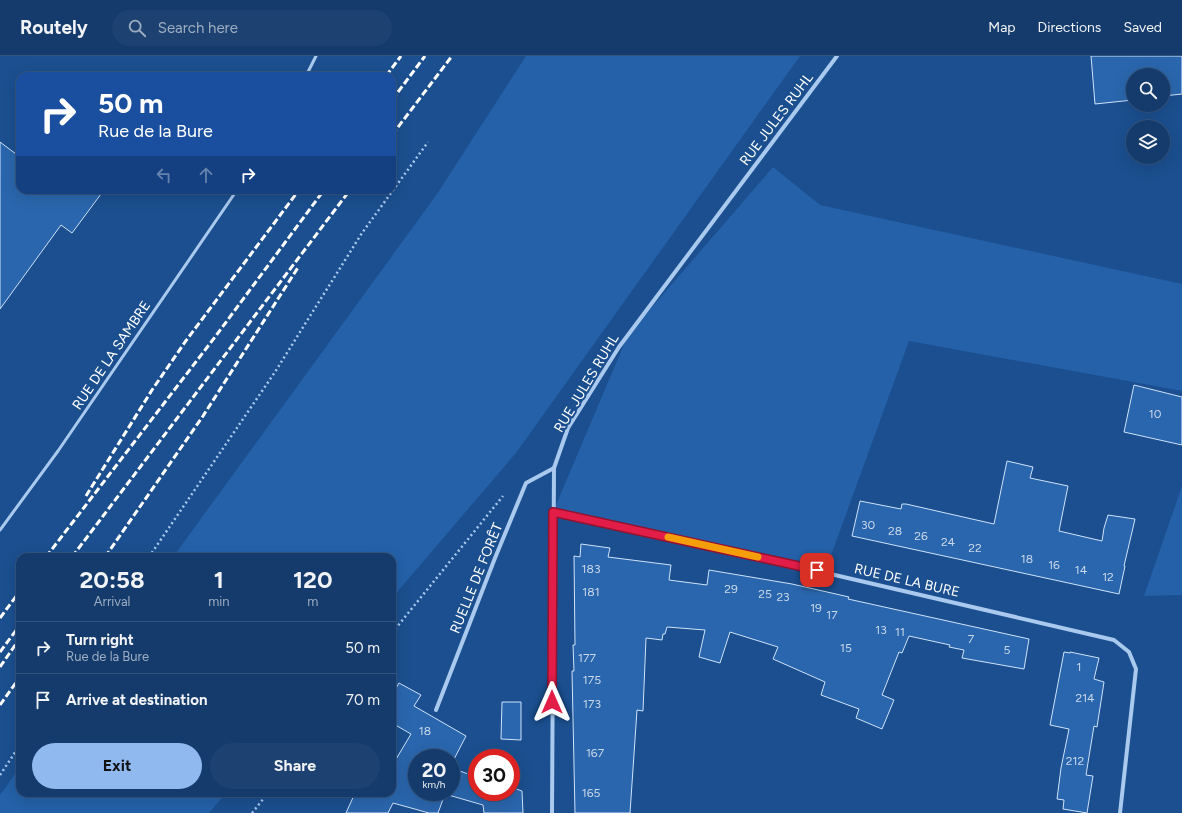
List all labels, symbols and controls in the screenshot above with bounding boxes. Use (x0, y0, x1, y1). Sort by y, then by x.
search box (112, 10, 392, 46)
text: Routely (20, 16, 88, 39)
icon: search (126, 17, 148, 39)
text: Search here (158, 19, 238, 37)
text: Map (988, 19, 1016, 36)
text: Directions (1038, 19, 1101, 36)
text: Saved (1123, 19, 1162, 36)
map controls (1126, 68, 1170, 164)
button: search (1126, 68, 1170, 112)
street label: RUE JULES RUHL (736, 69, 817, 169)
text: 50 m (98, 86, 164, 120)
icon: right (32, 88, 84, 140)
text: Rue de la Bure (98, 120, 213, 142)
button: layers (1126, 120, 1170, 164)
icon: left (153, 164, 175, 186)
icon: ahead (195, 164, 217, 186)
icon: right (237, 164, 259, 186)
street label: RUE DE LA SAMBRE (69, 298, 154, 413)
street label: RUE JULES RUHL (550, 330, 623, 435)
house number: 10 (1149, 407, 1162, 421)
house number: 30 (861, 518, 875, 532)
street label: RUELLE DE FORÊT (447, 520, 507, 636)
house number: 28 (888, 524, 902, 538)
house number: 26 (914, 529, 928, 543)
house number: 24 (941, 535, 956, 549)
house number: 22 (968, 541, 982, 555)
house number: 18 (1021, 552, 1033, 566)
pin (800, 553, 834, 587)
house number: 16 (1048, 558, 1060, 572)
icon: arrive (806, 559, 828, 581)
street label: RUE DE LA BURE (853, 560, 961, 601)
house number: 183 (582, 562, 600, 576)
house number: 14 (1075, 563, 1088, 577)
text: 20:58 (79, 565, 145, 594)
text: 1 (214, 565, 224, 594)
text: 120 (293, 565, 333, 594)
house number: 12 (1102, 570, 1114, 584)
house number: 29 (724, 582, 738, 596)
house number: 181 (582, 585, 600, 599)
house number: 25 (758, 587, 772, 601)
house number: 23 (776, 590, 790, 604)
text: Arrival (94, 594, 130, 609)
text: min (208, 594, 230, 609)
text: m (307, 594, 318, 609)
house number: 19 (810, 601, 822, 615)
house number: 17 (826, 608, 838, 622)
house number: 13 (875, 623, 887, 637)
house number: 11 (895, 625, 905, 639)
text: Turn right (66, 631, 134, 649)
house number: 7 (968, 632, 975, 646)
icon: right (32, 637, 54, 659)
text: 50 m (345, 639, 380, 657)
house number: 15 (840, 641, 852, 655)
house number: 5 (1004, 643, 1011, 657)
text: Rue de la Bure (66, 649, 149, 664)
house number: 177 (578, 651, 596, 665)
house number: 1 (1077, 660, 1081, 674)
house number: 175 (583, 673, 601, 687)
position arrow (531, 681, 573, 723)
icon: arrive (32, 689, 54, 711)
text: Arrive at destination (66, 691, 207, 709)
text: 70 m (346, 691, 380, 709)
house number: 214 (1075, 691, 1095, 705)
house number: 173 (583, 697, 601, 711)
house number: 18 (419, 724, 431, 738)
button: Exit (32, 743, 202, 789)
button: Share (210, 743, 380, 789)
house number: 167 (586, 746, 605, 760)
speed limit sign: 30 (468, 749, 520, 801)
house number: 212 (1066, 754, 1084, 768)
text: 20 (422, 758, 446, 782)
text: km/h (423, 778, 445, 791)
house number: 165 (582, 786, 600, 800)

